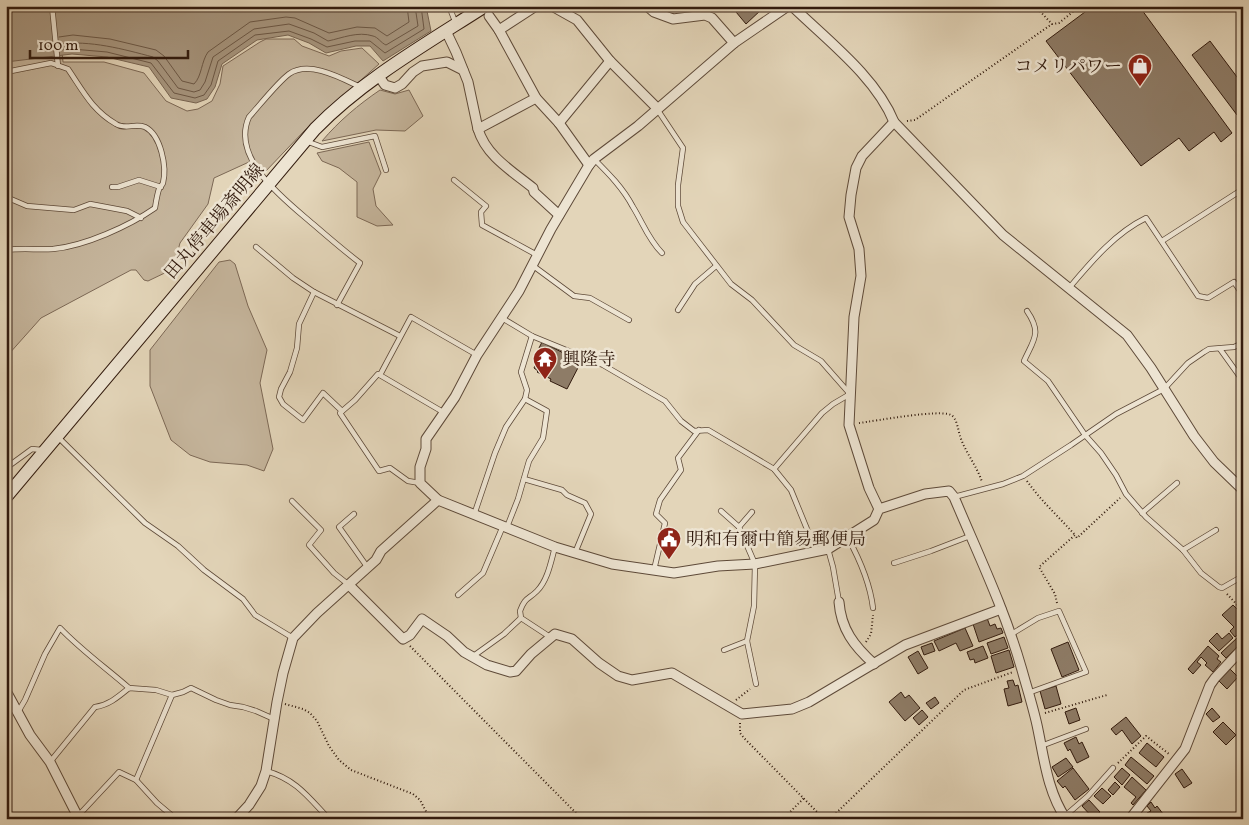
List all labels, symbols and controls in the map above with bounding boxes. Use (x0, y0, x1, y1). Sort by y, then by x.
scale bar (30, 28, 188, 60)
text: 100 m (38, 36, 78, 57)
shop icon: コメリパワー (1127, 53, 1153, 87)
place label: コメリパワー (1015, 55, 1122, 80)
street label: 田丸停車場斎明線 (159, 159, 271, 285)
temple icon: 興隆寺 (532, 346, 558, 380)
place label: 興隆寺 (562, 348, 616, 373)
public building icon: 明和有爾中簡易郵便局 (656, 526, 682, 560)
place label: 明和有爾中簡易郵便局 (686, 528, 866, 553)

